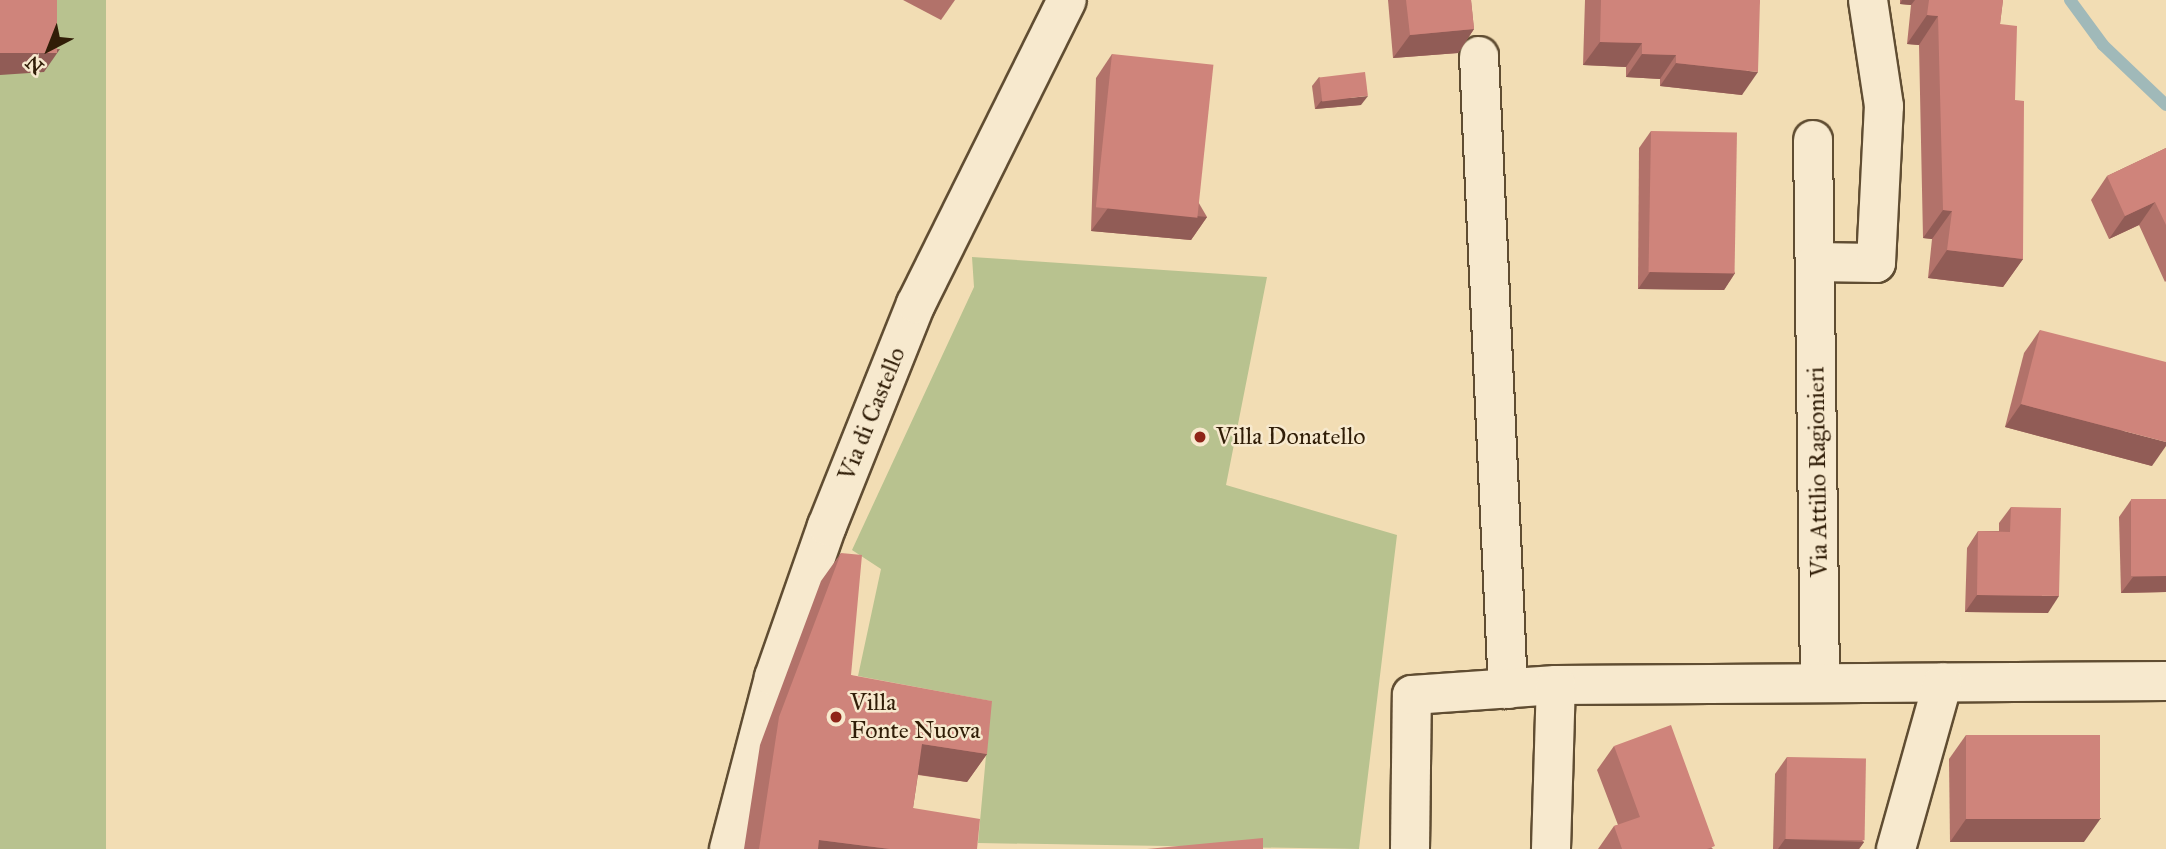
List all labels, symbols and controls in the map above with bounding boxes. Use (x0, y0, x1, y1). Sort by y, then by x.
north arrow (14, 14, 84, 84)
text: N (21, 51, 48, 79)
street label: Via di Castello (832, 343, 912, 485)
street label: Via Attilio Ragionieri (1802, 366, 1834, 578)
place label: Villa Donatello (1216, 423, 1366, 451)
marker: Villa Donatello (1190, 427, 1210, 447)
place label: Villa Fonte Nuova (850, 689, 980, 745)
marker: Villa Fonte Nuova (828, 709, 844, 725)

